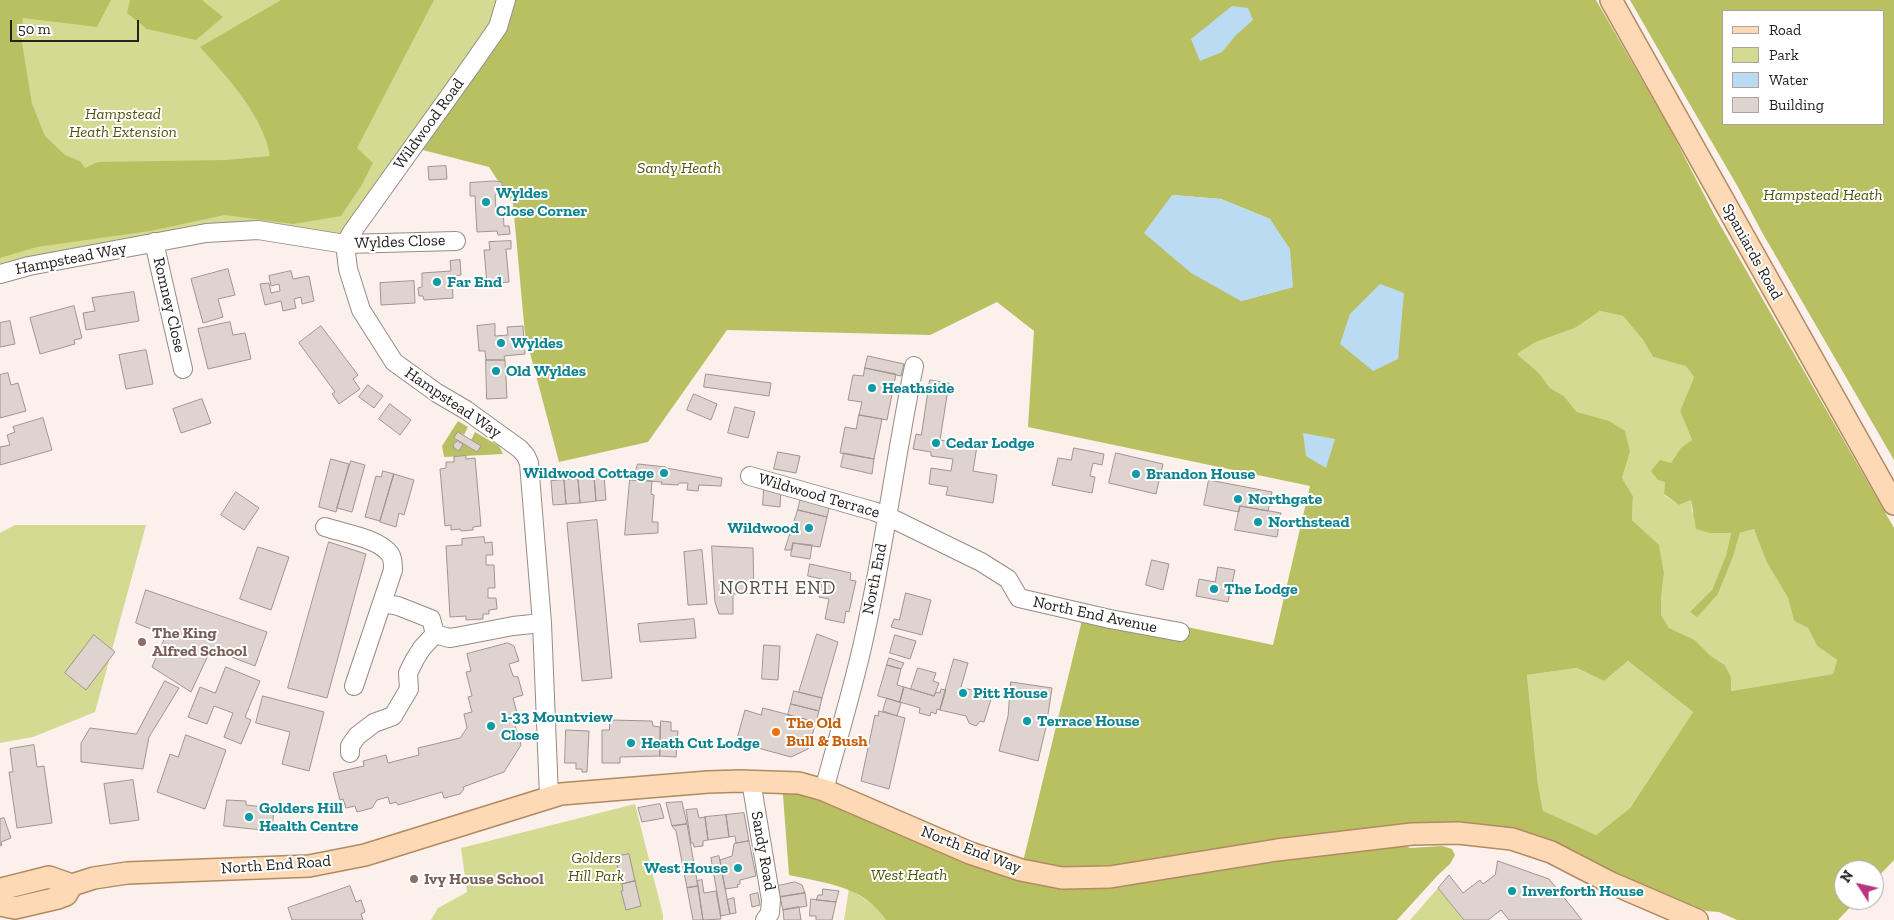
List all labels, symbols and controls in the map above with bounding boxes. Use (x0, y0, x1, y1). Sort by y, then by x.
scale bar (12, 10, 141, 42)
legend (1722, 10, 1884, 125)
text: 50 m (18, 20, 51, 38)
text: Road (1769, 21, 1801, 39)
text: Park (1769, 46, 1799, 64)
text: Water (1769, 71, 1809, 89)
street label: Wildwood Road (390, 75, 468, 173)
text: Building (1769, 96, 1824, 114)
park label: Hampstead Heath Extension (69, 104, 177, 142)
park label: Sandy Heath (637, 158, 721, 178)
place label: Wyldes Close Corner (496, 183, 587, 221)
park label: Hampstead Heath (1763, 185, 1883, 205)
marker: Wyldes Close Corner (480, 196, 492, 208)
street label: Spaniards Road (1718, 201, 1786, 303)
street label: Wyldes Close (354, 231, 446, 253)
street label: Hampstead Way (14, 239, 128, 279)
street label: Romney Close (149, 255, 189, 355)
place label: Far End (447, 272, 502, 292)
marker: Far End (431, 276, 443, 288)
place label: Wyldes (511, 333, 563, 353)
marker: Wyldes (495, 337, 507, 349)
place label: Old Wyldes (506, 361, 586, 381)
street label: Hampstead Way (401, 364, 505, 442)
marker: Old Wyldes (490, 365, 502, 377)
place label: Heathside (882, 378, 954, 398)
marker: Heathside (866, 382, 878, 394)
place label: Cedar Lodge (946, 433, 1035, 453)
marker: Cedar Lodge (930, 437, 942, 449)
place label: Wildwood Cottage (523, 463, 654, 483)
place label: Brandon House (1146, 464, 1255, 484)
marker: Wildwood Cottage (658, 467, 670, 479)
marker: Brandon House (1130, 468, 1142, 480)
street label: Wildwood Terrace (756, 469, 882, 523)
place label: Northgate (1248, 489, 1322, 509)
marker: Northgate (1232, 493, 1244, 505)
place label: Northstead (1268, 512, 1350, 532)
marker: Northstead (1252, 516, 1264, 528)
place label: Wildwood (727, 518, 799, 538)
marker: Wildwood (803, 522, 815, 534)
street label: North End (859, 542, 891, 616)
district label: NORTH END (718, 578, 838, 600)
place label: The Lodge (1224, 579, 1298, 599)
marker: The Lodge (1208, 583, 1220, 595)
street label: North End Avenue (1031, 592, 1159, 638)
place label: The King Alfred School (152, 623, 247, 661)
marker: The King Alfred School (136, 636, 148, 648)
place label: Pitt House (973, 683, 1048, 703)
marker: Pitt House (957, 687, 969, 699)
place label: 1-33 Mountview Close (501, 707, 613, 745)
place label: Terrace House (1037, 711, 1140, 731)
place label: The Old Bull & Bush (786, 713, 868, 751)
marker: Terrace House (1021, 715, 1033, 727)
marker: 1-33 Mountview Close (485, 720, 497, 732)
marker: The Old Bull & Bush (770, 726, 782, 738)
place label: Heath Cut Lodge (641, 733, 760, 753)
marker: Heath Cut Lodge (625, 737, 637, 749)
place label: Golders Hill Health Centre (259, 798, 359, 836)
street label: Sandy Road (747, 810, 779, 892)
marker: Golders Hill Health Centre (243, 811, 255, 823)
street label: North End Way (918, 822, 1024, 878)
park label: Golders Hill Park (568, 848, 624, 886)
street label: North End Road (220, 852, 332, 878)
place label: West House (644, 858, 728, 878)
north arrow (1834, 860, 1884, 910)
marker: West House (732, 862, 744, 874)
park label: West Heath (871, 865, 947, 885)
text: N (1837, 867, 1857, 886)
place label: Ivy House School (424, 869, 544, 889)
marker: Ivy House School (408, 873, 420, 885)
place label: Inverforth House (1522, 881, 1644, 901)
marker: Inverforth House (1506, 885, 1518, 897)

